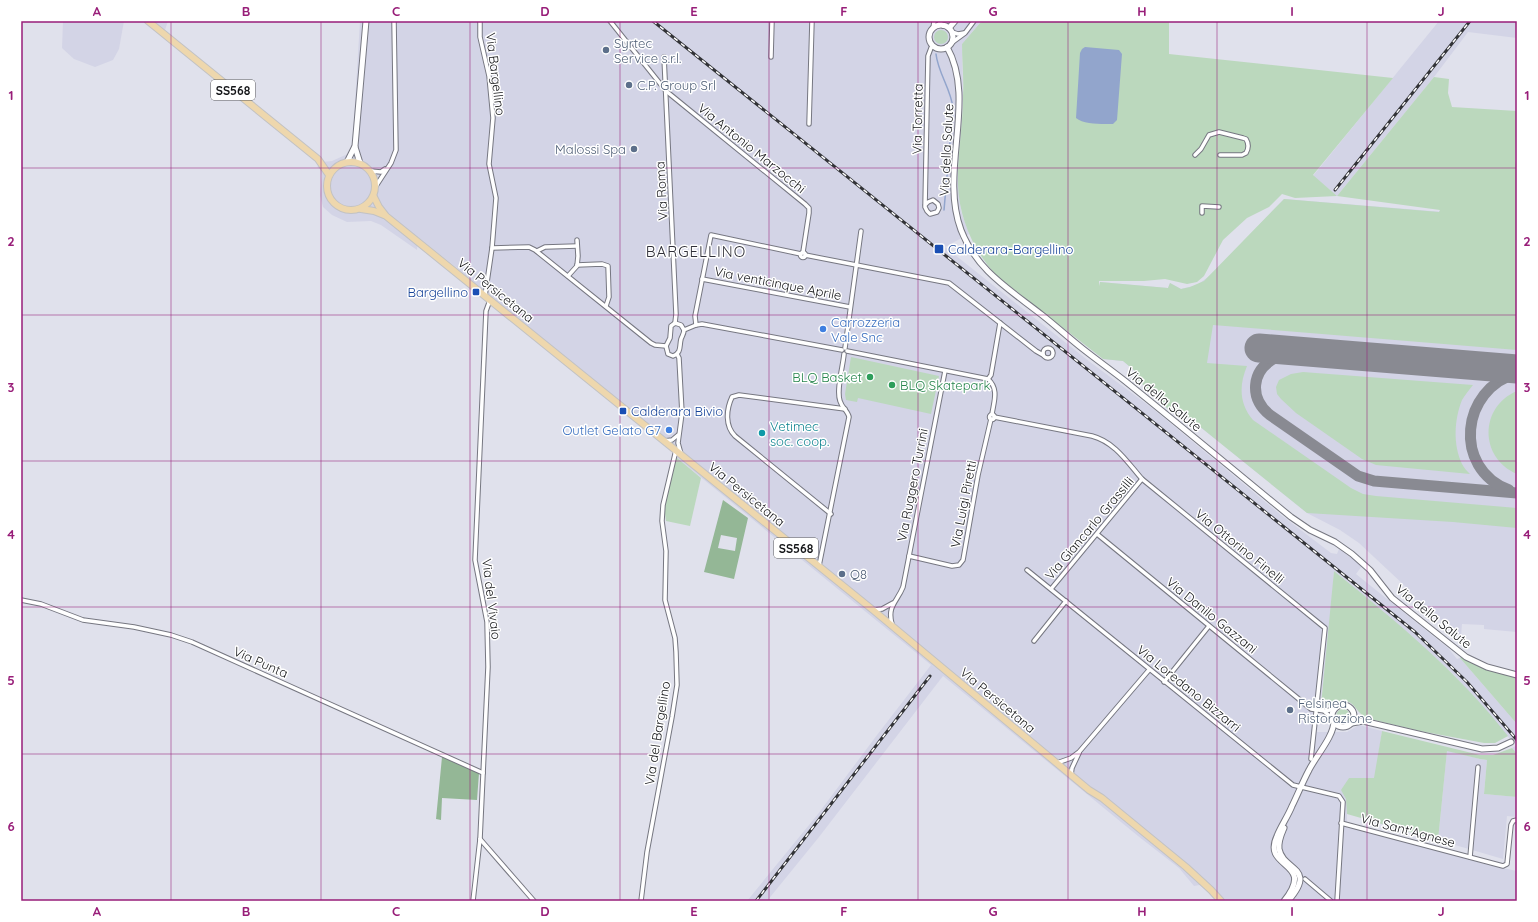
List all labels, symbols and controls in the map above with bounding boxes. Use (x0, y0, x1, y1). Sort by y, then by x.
text: A (93, 3, 102, 19)
text: B (242, 3, 250, 19)
text: C (392, 3, 400, 19)
text: D (540, 3, 550, 19)
text: E (690, 3, 698, 19)
text: F (840, 3, 848, 19)
text: G (988, 3, 998, 19)
text: H (1137, 3, 1147, 19)
text: I (1290, 3, 1294, 19)
text: J (1437, 3, 1445, 19)
street label: Via Bargellino (483, 32, 509, 116)
place label: Syrtec Service s.r.l. (614, 35, 681, 66)
marker: Syrtec Service s.r.l. (601, 45, 611, 55)
place label: C.P. Group Srl (637, 77, 716, 93)
road number: SS568 (211, 80, 255, 100)
marker: C.P. Group Srl (624, 80, 634, 90)
street label: Via Torretta (908, 83, 926, 155)
text: 1 (8, 87, 14, 103)
text: 1 (1524, 87, 1530, 103)
street label: Via Antonio Marzocchi (695, 100, 809, 196)
street label: Via della Salute (936, 103, 956, 197)
place label: Malossi Spa (555, 141, 626, 157)
marker: Malossi Spa (629, 144, 639, 154)
street label: Via Roma (651, 161, 671, 221)
text: 2 (7, 233, 15, 249)
text: 2 (1523, 233, 1531, 249)
place label: Calderara-Bargellino (948, 241, 1074, 257)
district label: BARGELLINO (646, 242, 746, 261)
marker: Calderara-Bargellino (933, 243, 945, 255)
street label: Via Persicetana (455, 254, 537, 326)
street label: Via venticinque Aprile (713, 263, 843, 303)
place label: Bargellino (408, 284, 468, 300)
marker: Bargellino (471, 287, 481, 297)
place label: Carrozzeria Vale Snc (831, 314, 900, 345)
marker: Carrozzeria Vale Snc (818, 324, 828, 334)
street label: Via della Salute (1123, 364, 1205, 434)
place label: BLQ Basket (792, 369, 862, 385)
marker: BLQ Basket (865, 372, 875, 382)
place label: BLQ Skatepark (900, 377, 990, 393)
text: 3 (8, 379, 15, 395)
text: 3 (1524, 379, 1531, 395)
marker: BLQ Skatepark (887, 380, 897, 390)
place label: Calderara Bivio (631, 403, 723, 419)
marker: Calderara Bivio (618, 406, 628, 416)
place label: Vetimec soc. coop. (770, 418, 829, 449)
place label: Outlet Gelato G7 (562, 422, 661, 438)
marker: Outlet Gelato G7 (664, 425, 674, 435)
street label: Via Ruggero Turrini (893, 427, 931, 543)
marker: Vetimec soc. coop. (757, 428, 767, 438)
street label: Via Persicetana (706, 458, 788, 530)
street label: Via Luigi Piretti (947, 459, 979, 549)
street label: Via Giancarlo Grassilli (1041, 473, 1137, 583)
street label: Via Ottorino Finelli (1192, 505, 1288, 587)
text: 4 (7, 526, 15, 542)
text: 4 (1523, 526, 1531, 542)
road number: SS568 (774, 538, 818, 558)
street label: Via del Vivaio (479, 558, 505, 641)
place label: Q8 (850, 566, 867, 582)
marker: Q8 (837, 569, 847, 579)
street label: Via Danilo Gazzani (1163, 573, 1261, 657)
street label: Via della Salute (1393, 581, 1475, 651)
street label: Via Loredano Bizzarri (1134, 641, 1244, 735)
street label: Via Punta (231, 643, 291, 681)
street label: Via Persicetana (957, 664, 1039, 736)
text: 5 (7, 672, 15, 688)
text: 5 (1523, 672, 1531, 688)
street label: Via del Bargellino (641, 680, 673, 786)
place label: Felsinea Ristorazione (1298, 695, 1372, 726)
marker: Felsinea Ristorazione (1285, 705, 1295, 715)
street label: Via Sant'Agnese (1359, 810, 1457, 850)
text: 6 (7, 818, 15, 834)
text: 6 (1523, 818, 1531, 834)
text: A (93, 903, 102, 919)
text: B (242, 903, 250, 919)
text: C (392, 903, 400, 919)
text: D (540, 903, 550, 919)
text: E (690, 903, 698, 919)
text: F (840, 903, 848, 919)
text: G (988, 903, 998, 919)
text: H (1137, 903, 1147, 919)
text: I (1290, 903, 1294, 919)
text: J (1437, 903, 1445, 919)

